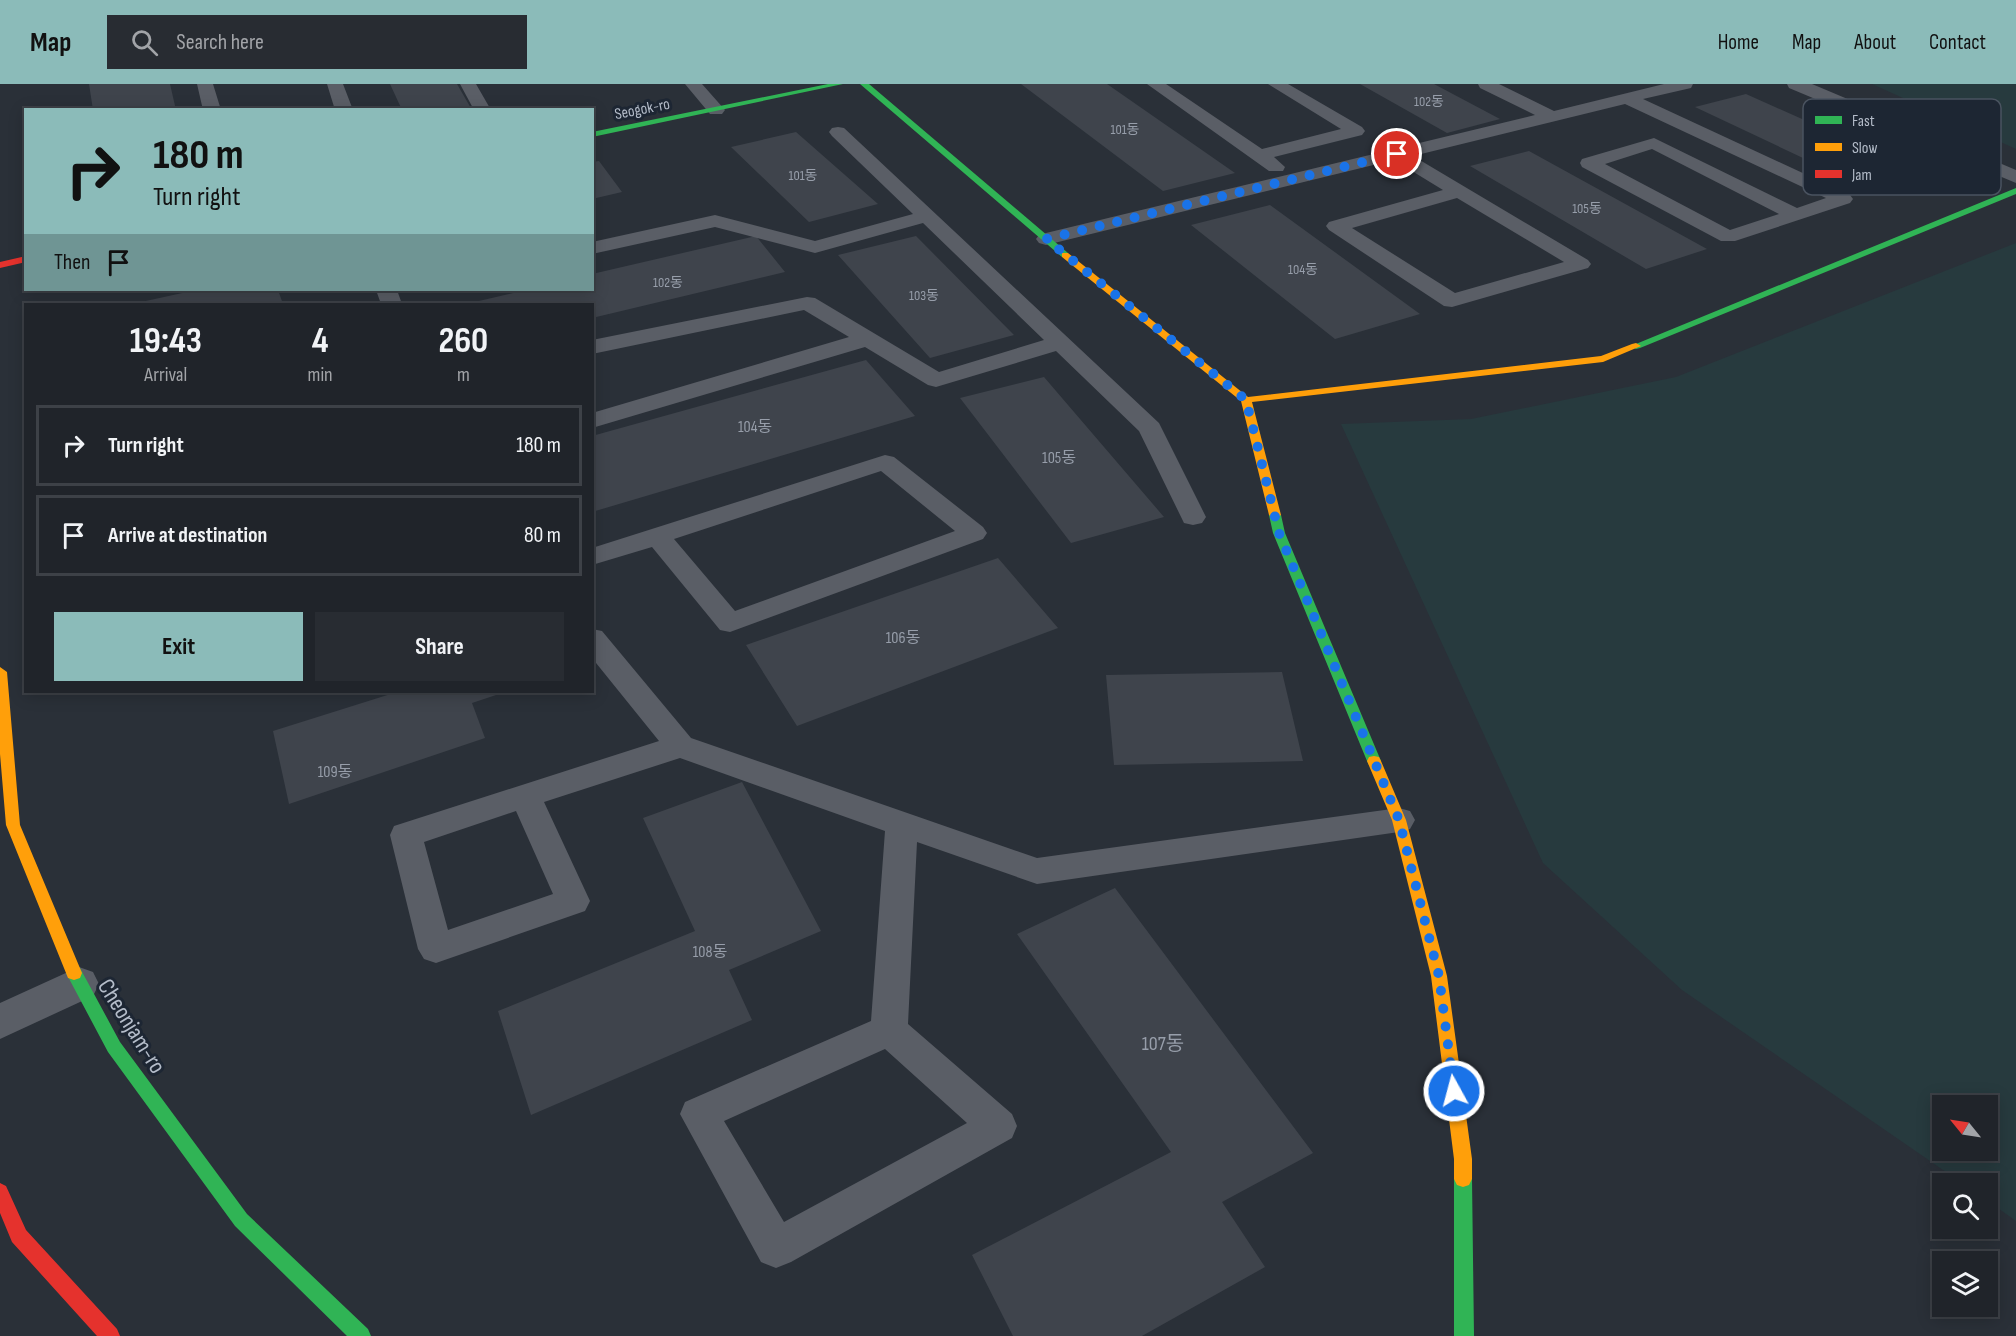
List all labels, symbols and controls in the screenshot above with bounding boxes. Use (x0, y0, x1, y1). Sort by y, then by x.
search box (107, 15, 527, 69)
text: Map (30, 26, 71, 59)
icon: search (128, 26, 161, 59)
text: Search here (176, 29, 264, 56)
text: Home (1718, 30, 1759, 55)
text: Map (1792, 30, 1821, 55)
text: About (1854, 30, 1896, 55)
text: Contact (1929, 30, 1986, 55)
house number: 102동 (1414, 93, 1444, 110)
street label: Seogok-ro (613, 95, 671, 124)
legend (1803, 99, 2001, 195)
text: Fast (1852, 112, 1875, 131)
house number: 101동 (1111, 121, 1140, 138)
pin (1371, 128, 1422, 179)
text: 180 m (153, 130, 244, 181)
icon: right (54, 132, 132, 210)
icon: arrive (1380, 137, 1413, 170)
text: Slow (1852, 139, 1877, 158)
text: Jam (1851, 166, 1872, 185)
house number: 101동 (789, 167, 818, 184)
text: Turn right (153, 181, 240, 213)
house number: 105동 (1572, 200, 1602, 217)
icon: arrive (102, 246, 135, 279)
text: Then (54, 249, 90, 276)
house number: 104동 (1288, 261, 1318, 278)
house number: 102동 (653, 274, 683, 291)
house number: 103동 (909, 287, 939, 304)
text: 19:43 (130, 320, 202, 363)
text: 4 (312, 320, 329, 363)
text: 260 (438, 320, 488, 363)
text: Arrival (144, 363, 187, 387)
text: min (308, 363, 333, 387)
text: m (457, 363, 470, 387)
house number: 104동 (738, 418, 772, 437)
icon: right (57, 429, 90, 462)
text: Turn right (108, 432, 184, 459)
text: 180 m (516, 432, 561, 459)
house number: 105동 (1042, 449, 1076, 468)
icon: arrive (57, 519, 90, 552)
text: Arrive at destination (108, 522, 267, 549)
text: 80 m (524, 522, 561, 549)
button: Exit (54, 612, 303, 681)
button: Share (315, 612, 564, 681)
house number: 106동 (886, 629, 921, 648)
house number: 109동 (318, 763, 353, 782)
house number: 108동 (693, 943, 728, 962)
street label: Cheonjam-ro (91, 974, 172, 1079)
house number: 107동 (1142, 1032, 1184, 1056)
position arrow (1422, 1059, 1486, 1123)
north arrow (1932, 1095, 1998, 1161)
map controls (1932, 1095, 1998, 1317)
button: search (1932, 1173, 1998, 1239)
button: layers (1932, 1251, 1998, 1317)

